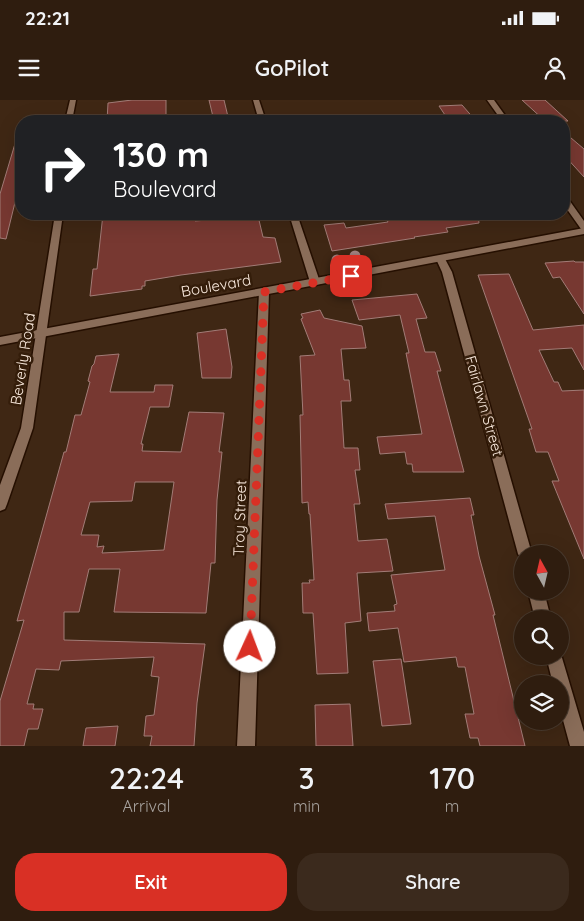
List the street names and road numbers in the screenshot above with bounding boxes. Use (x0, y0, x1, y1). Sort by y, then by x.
street label: Boulevard (180, 270, 252, 301)
street label: Beverly Road (6, 311, 39, 406)
street label: Fairlawn Street (461, 353, 508, 458)
street label: Troy Street (229, 480, 250, 556)

